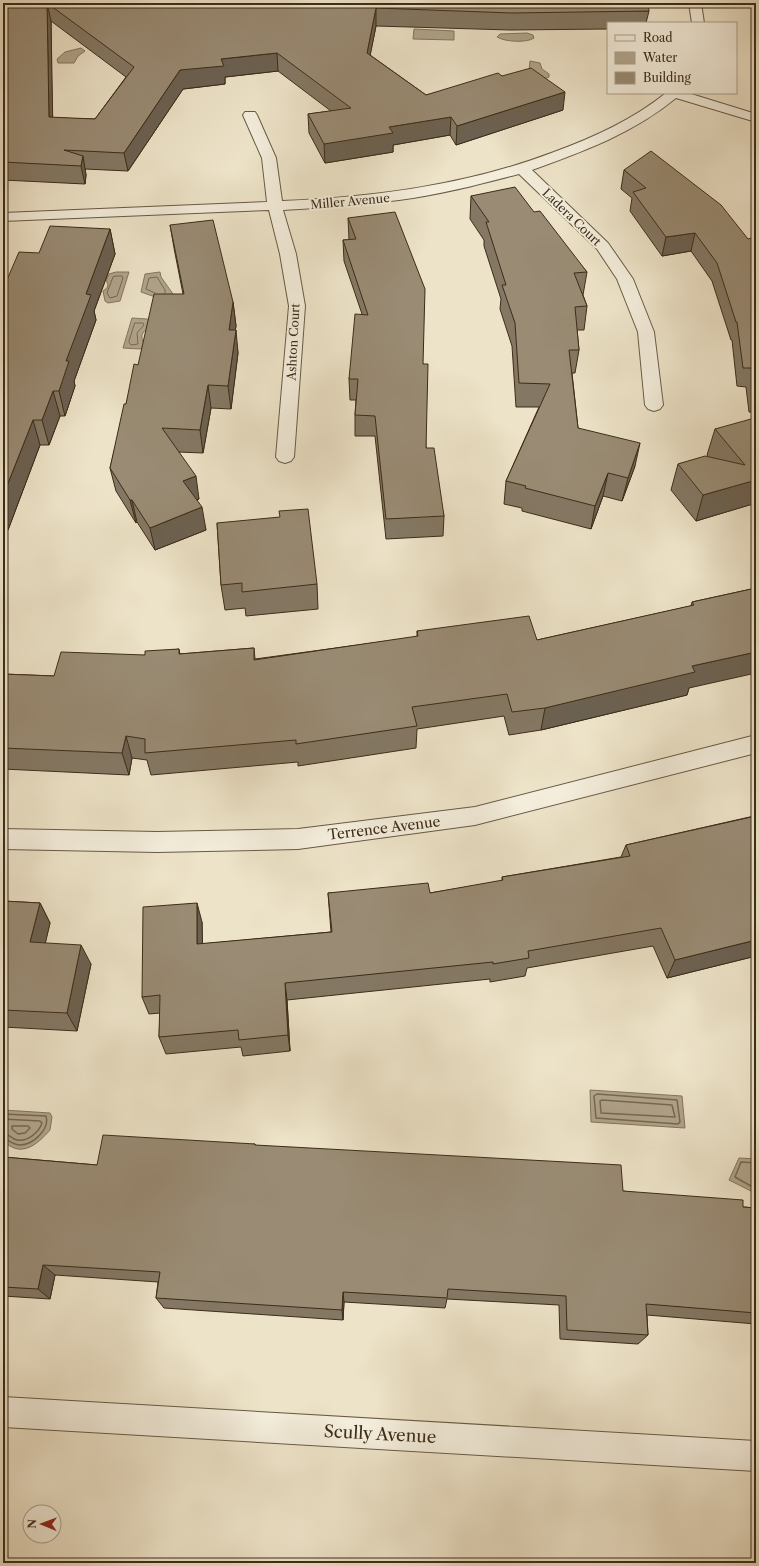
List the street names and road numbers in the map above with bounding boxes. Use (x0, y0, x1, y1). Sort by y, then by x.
street label: Ladera Court (539, 185, 605, 249)
street label: Miller Avenue (310, 190, 391, 212)
street label: Ashton Court (283, 302, 303, 382)
street label: Terrence Avenue (327, 812, 441, 844)
street label: Scully Avenue (323, 1421, 437, 1447)

